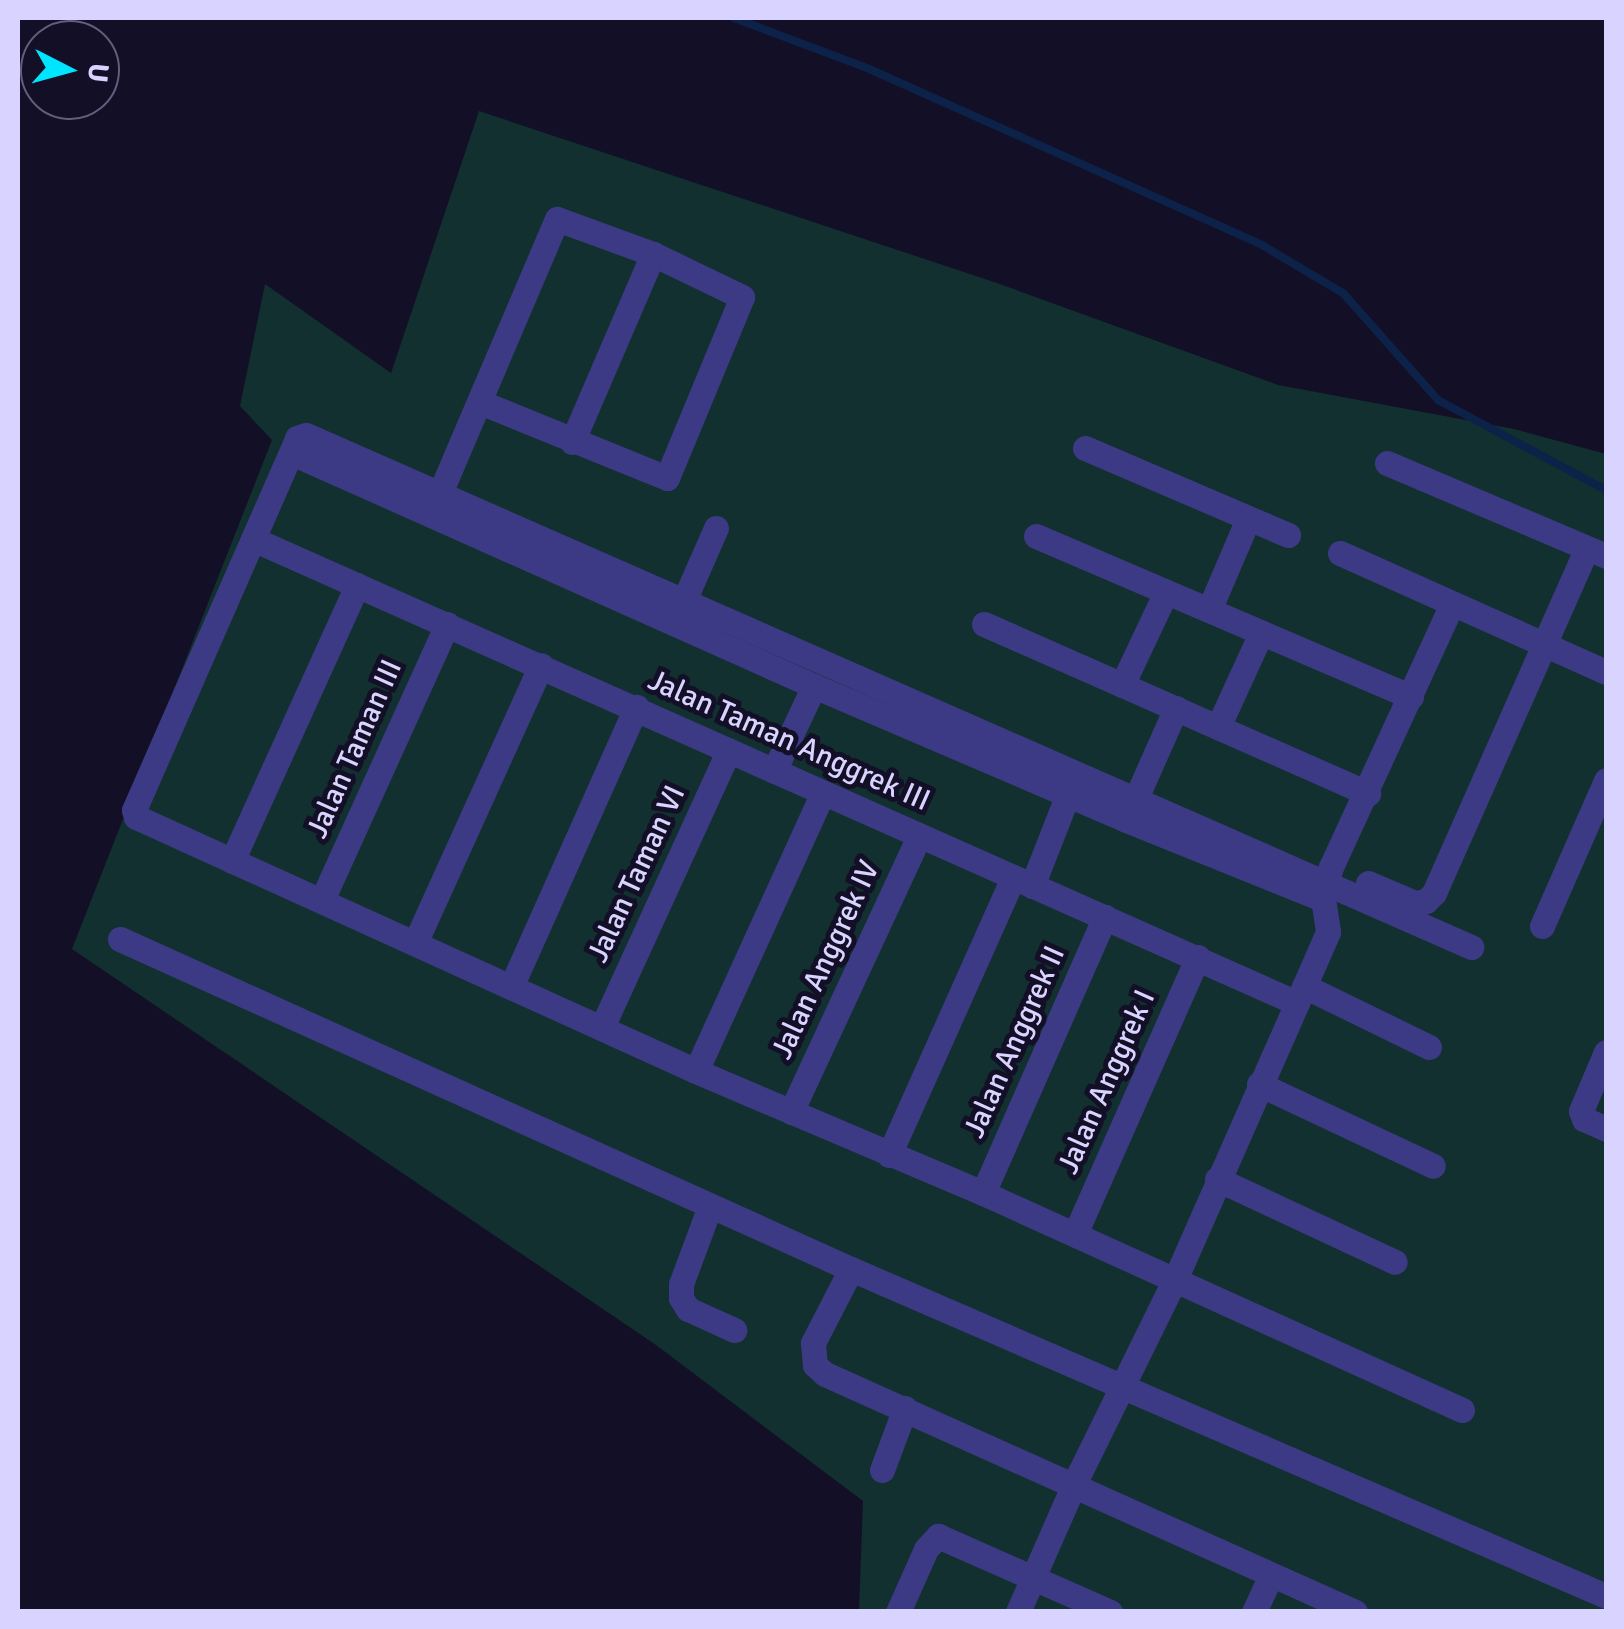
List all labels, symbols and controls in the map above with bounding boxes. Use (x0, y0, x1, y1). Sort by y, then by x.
north arrow (20, 20, 120, 120)
text: U (80, 62, 116, 84)
street label: Jalan Taman III (300, 654, 410, 844)
street label: Jalan Taman Anggrek III (643, 663, 935, 819)
street label: Jalan Taman VI (580, 780, 694, 968)
street label: Jalan Anggrek IV (764, 855, 888, 1065)
street label: Jalan Anggrek II (957, 941, 1073, 1143)
street label: Jalan Anggrek I (1050, 985, 1164, 1179)

